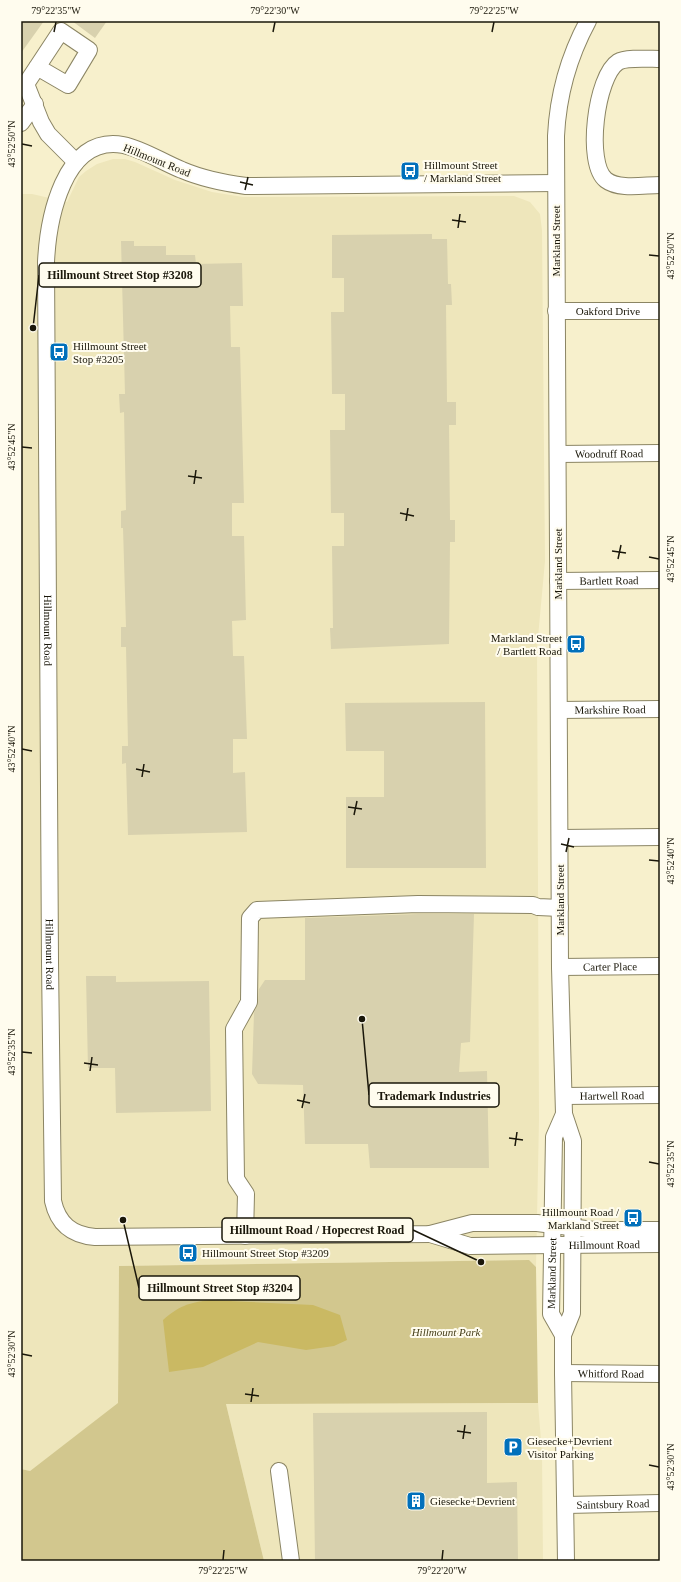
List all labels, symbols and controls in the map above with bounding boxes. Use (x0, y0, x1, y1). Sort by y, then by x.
text: 79°22'35"W (31, 5, 81, 16)
text: 79°22'30"W (250, 5, 300, 16)
text: 79°22'25"W (469, 5, 519, 16)
text: 43°52'50"N (6, 120, 17, 168)
street label: Hillmount Road (122, 141, 193, 179)
place label: Hillmount Street / Markland Street (424, 159, 501, 184)
bus stop icon: Hillmount Street / Markland Street (399, 160, 421, 182)
street label: Markland Street (550, 205, 562, 277)
text: 43°52'50"N (665, 232, 676, 280)
callout: Hillmount Street Stop #3208 (39, 263, 201, 287)
text: Hillmount Street Stop #3208 (47, 268, 193, 282)
street label: Oakford Drive (576, 305, 640, 317)
place label: Hillmount Street Stop #3205 (73, 340, 147, 365)
bus stop icon: Hillmount Street Stop #3205 (48, 341, 70, 363)
text: 43°52'45"N (6, 423, 17, 471)
street label: Woodruff Road (575, 447, 644, 460)
street label: Markland Street (552, 528, 564, 600)
text: 43°52'45"N (665, 535, 676, 583)
street label: Bartlett Road (579, 574, 639, 587)
street label: Hillmount Road (42, 595, 54, 666)
place label: Markland Street / Bartlett Road (491, 632, 562, 657)
bus stop icon: Markland Street / Bartlett Road (565, 633, 587, 655)
street label: Markshire Road (574, 703, 646, 716)
text: 43°52'40"N (6, 725, 17, 773)
text: 43°52'40"N (665, 837, 676, 885)
street label: Markland Street (554, 864, 566, 936)
street label: Hillmount Road (44, 919, 56, 990)
street label: Carter Place (583, 960, 637, 973)
text: 43°52'35"N (6, 1028, 17, 1076)
callout: Trademark Industries (369, 1083, 499, 1107)
text: Trademark Industries (377, 1089, 491, 1103)
street label: Hartwell Road (580, 1089, 645, 1102)
text: 43°52'35"N (665, 1140, 676, 1188)
place label: Hillmount Road / Markland Street (542, 1206, 620, 1231)
bus stop icon: Hillmount Road / Markland Street (622, 1207, 644, 1229)
callout: Hillmount Road / Hopecrest Road (222, 1218, 413, 1242)
text: Hillmount Road / Hopecrest Road (230, 1223, 405, 1237)
street label: Markland Street (545, 1237, 558, 1309)
street label: Hillmount Road (569, 1238, 640, 1251)
bus stop icon: Hillmount Street Stop #3209 (177, 1242, 199, 1264)
place label: Hillmount Street Stop #3209 (202, 1247, 329, 1259)
callout: Hillmount Street Stop #3204 (139, 1276, 300, 1300)
text: Hillmount Street Stop #3204 (147, 1281, 293, 1295)
park label: Hillmount Park (411, 1326, 481, 1338)
text: 43°52'30"N (6, 1330, 17, 1378)
street label: Whitford Road (578, 1367, 645, 1380)
place label: Giesecke+Devrient Visitor Parking (527, 1435, 612, 1460)
parking icon: Giesecke+Devrient Visitor Parking (502, 1436, 524, 1458)
text: 43°52'30"N (665, 1443, 676, 1491)
building icon: Giesecke+Devrient (405, 1490, 427, 1512)
place label: Giesecke+Devrient (430, 1495, 515, 1507)
street label: Saintsbury Road (576, 1497, 650, 1511)
text: 79°22'25"W (198, 1565, 248, 1576)
text: 79°22'20"W (417, 1565, 467, 1576)

